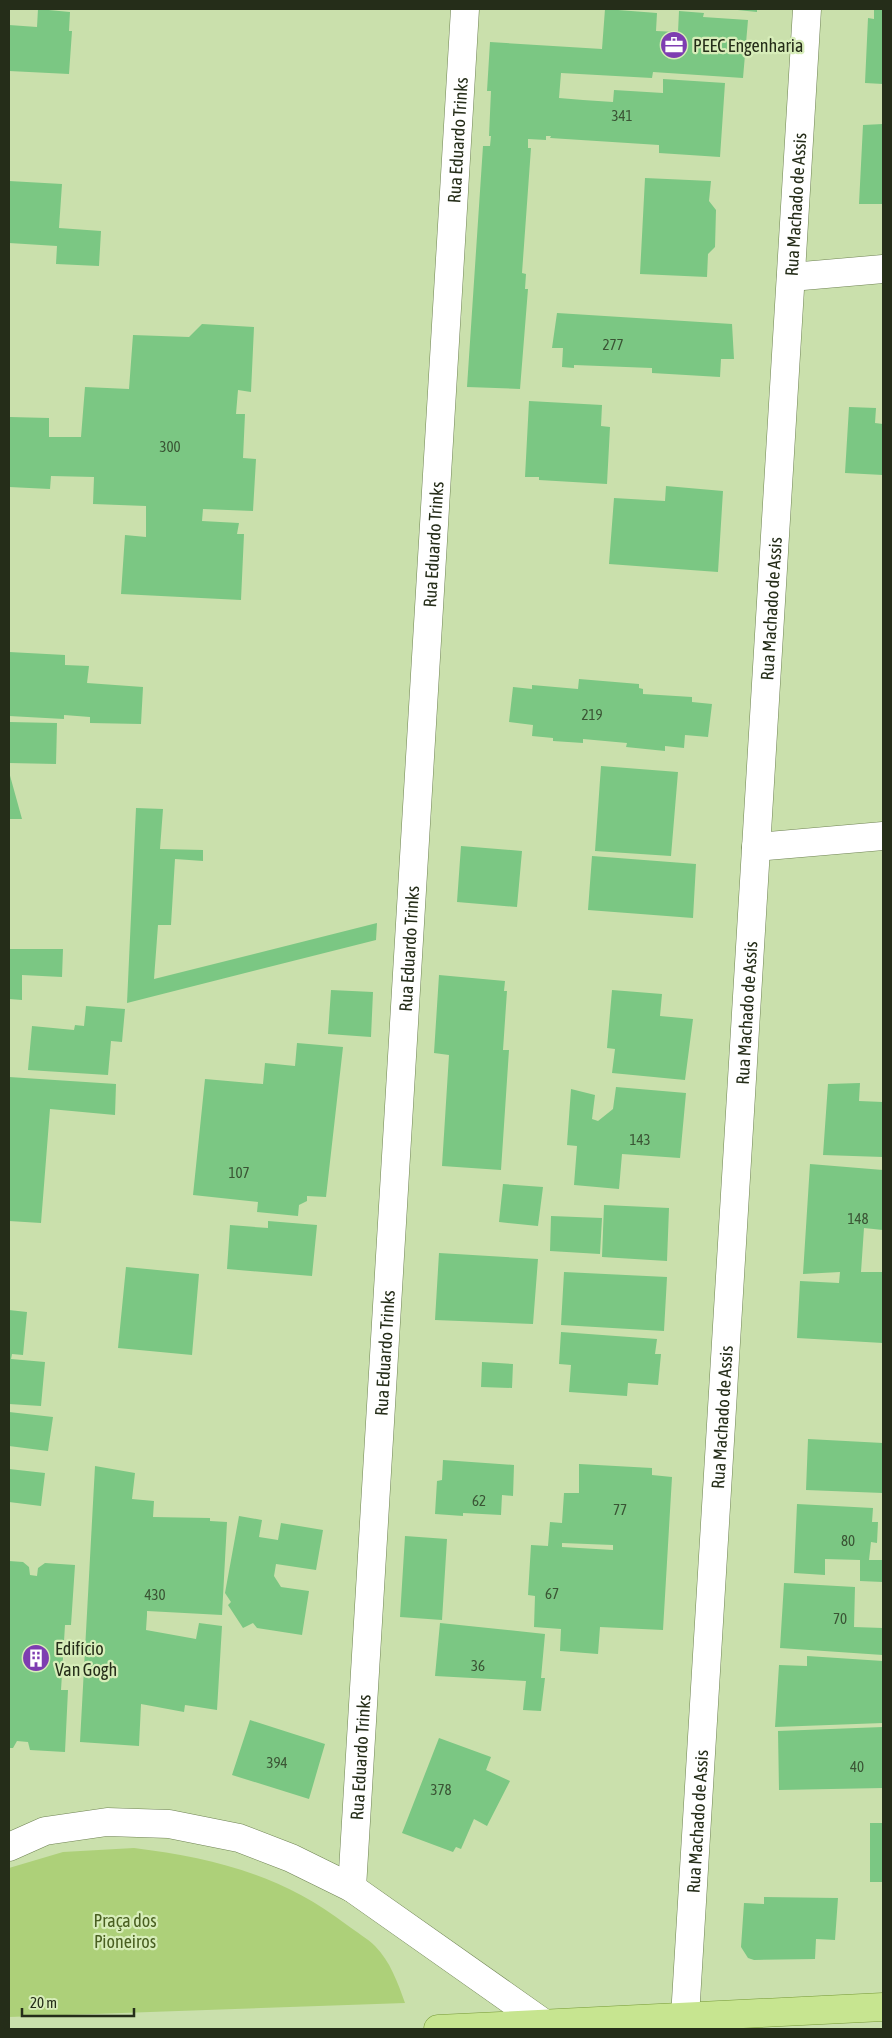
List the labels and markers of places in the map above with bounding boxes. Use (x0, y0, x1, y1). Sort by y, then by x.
office icon: PEEC Engenharia (659, 30, 689, 60)
place label: PEEC Engenharia (693, 35, 803, 56)
place label: Edifício Van Gogh (55, 1638, 117, 1680)
building icon: Edifício Van Gogh (21, 1643, 51, 1673)

